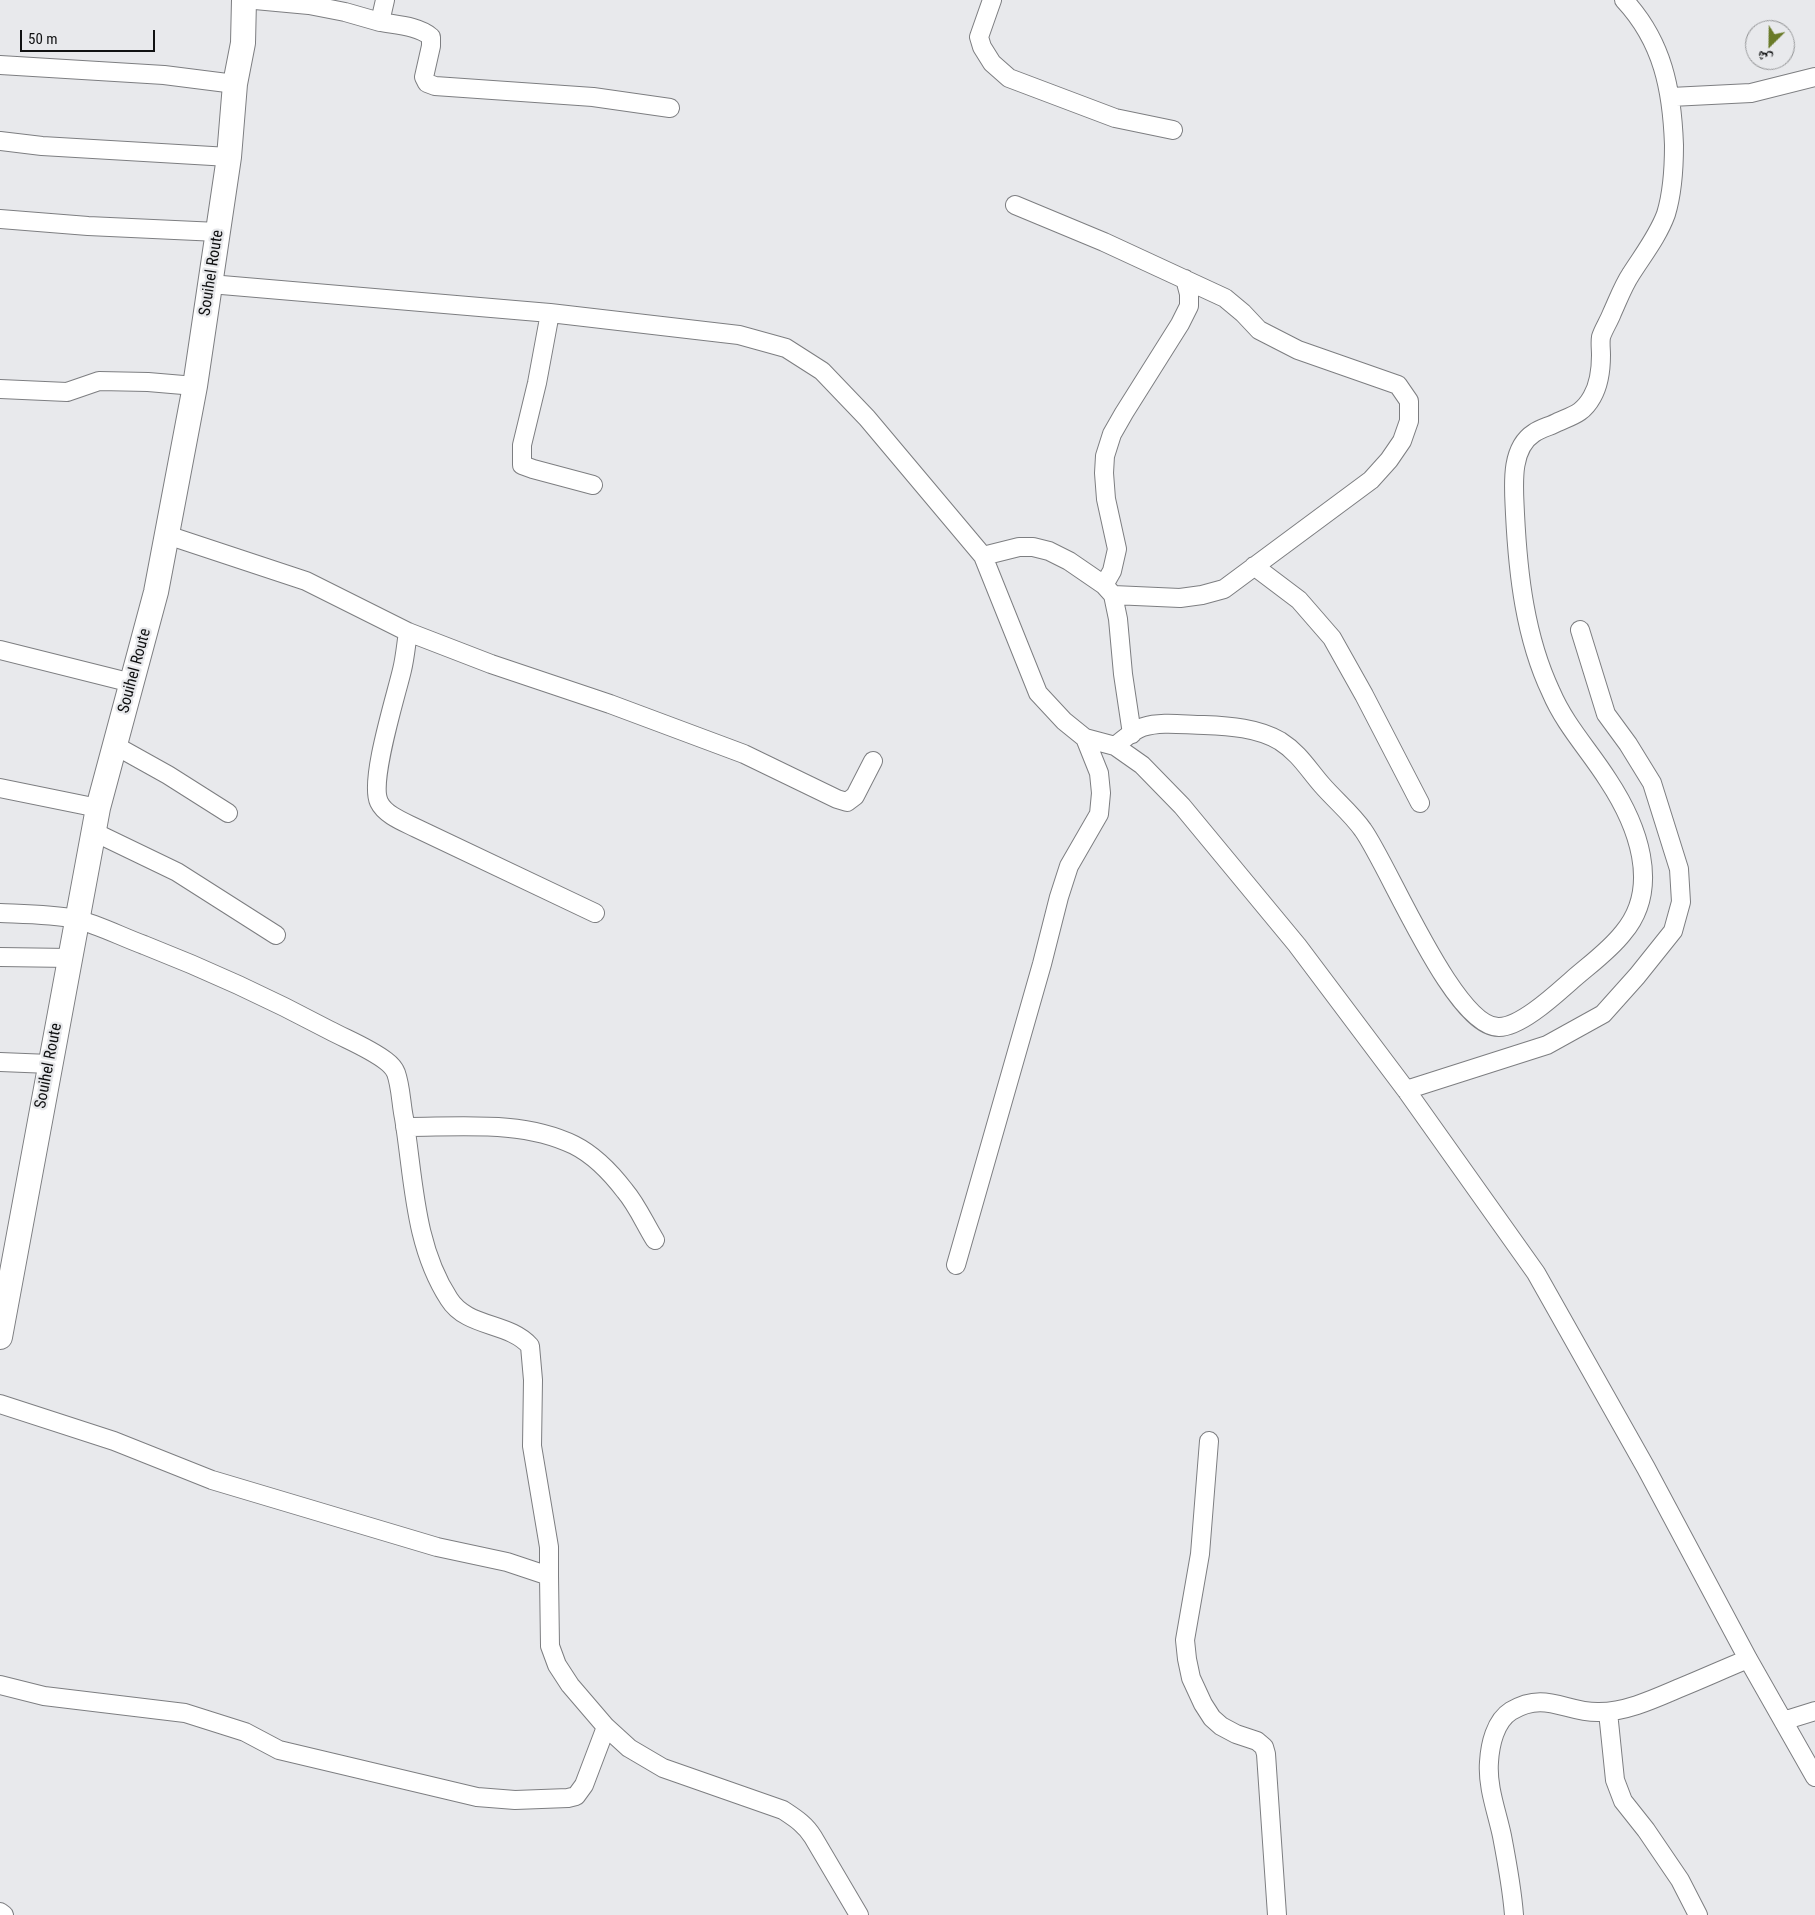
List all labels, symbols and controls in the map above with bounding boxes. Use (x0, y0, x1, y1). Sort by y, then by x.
scale bar (22, 20, 158, 52)
north arrow (1745, 20, 1795, 70)
text: 50 m (28, 30, 58, 48)
text: ش (1755, 48, 1775, 68)
street label: Souihel Route (196, 229, 228, 317)
street label: Souihel Route (114, 627, 156, 715)
street label: Souihel Route (31, 1022, 67, 1110)

